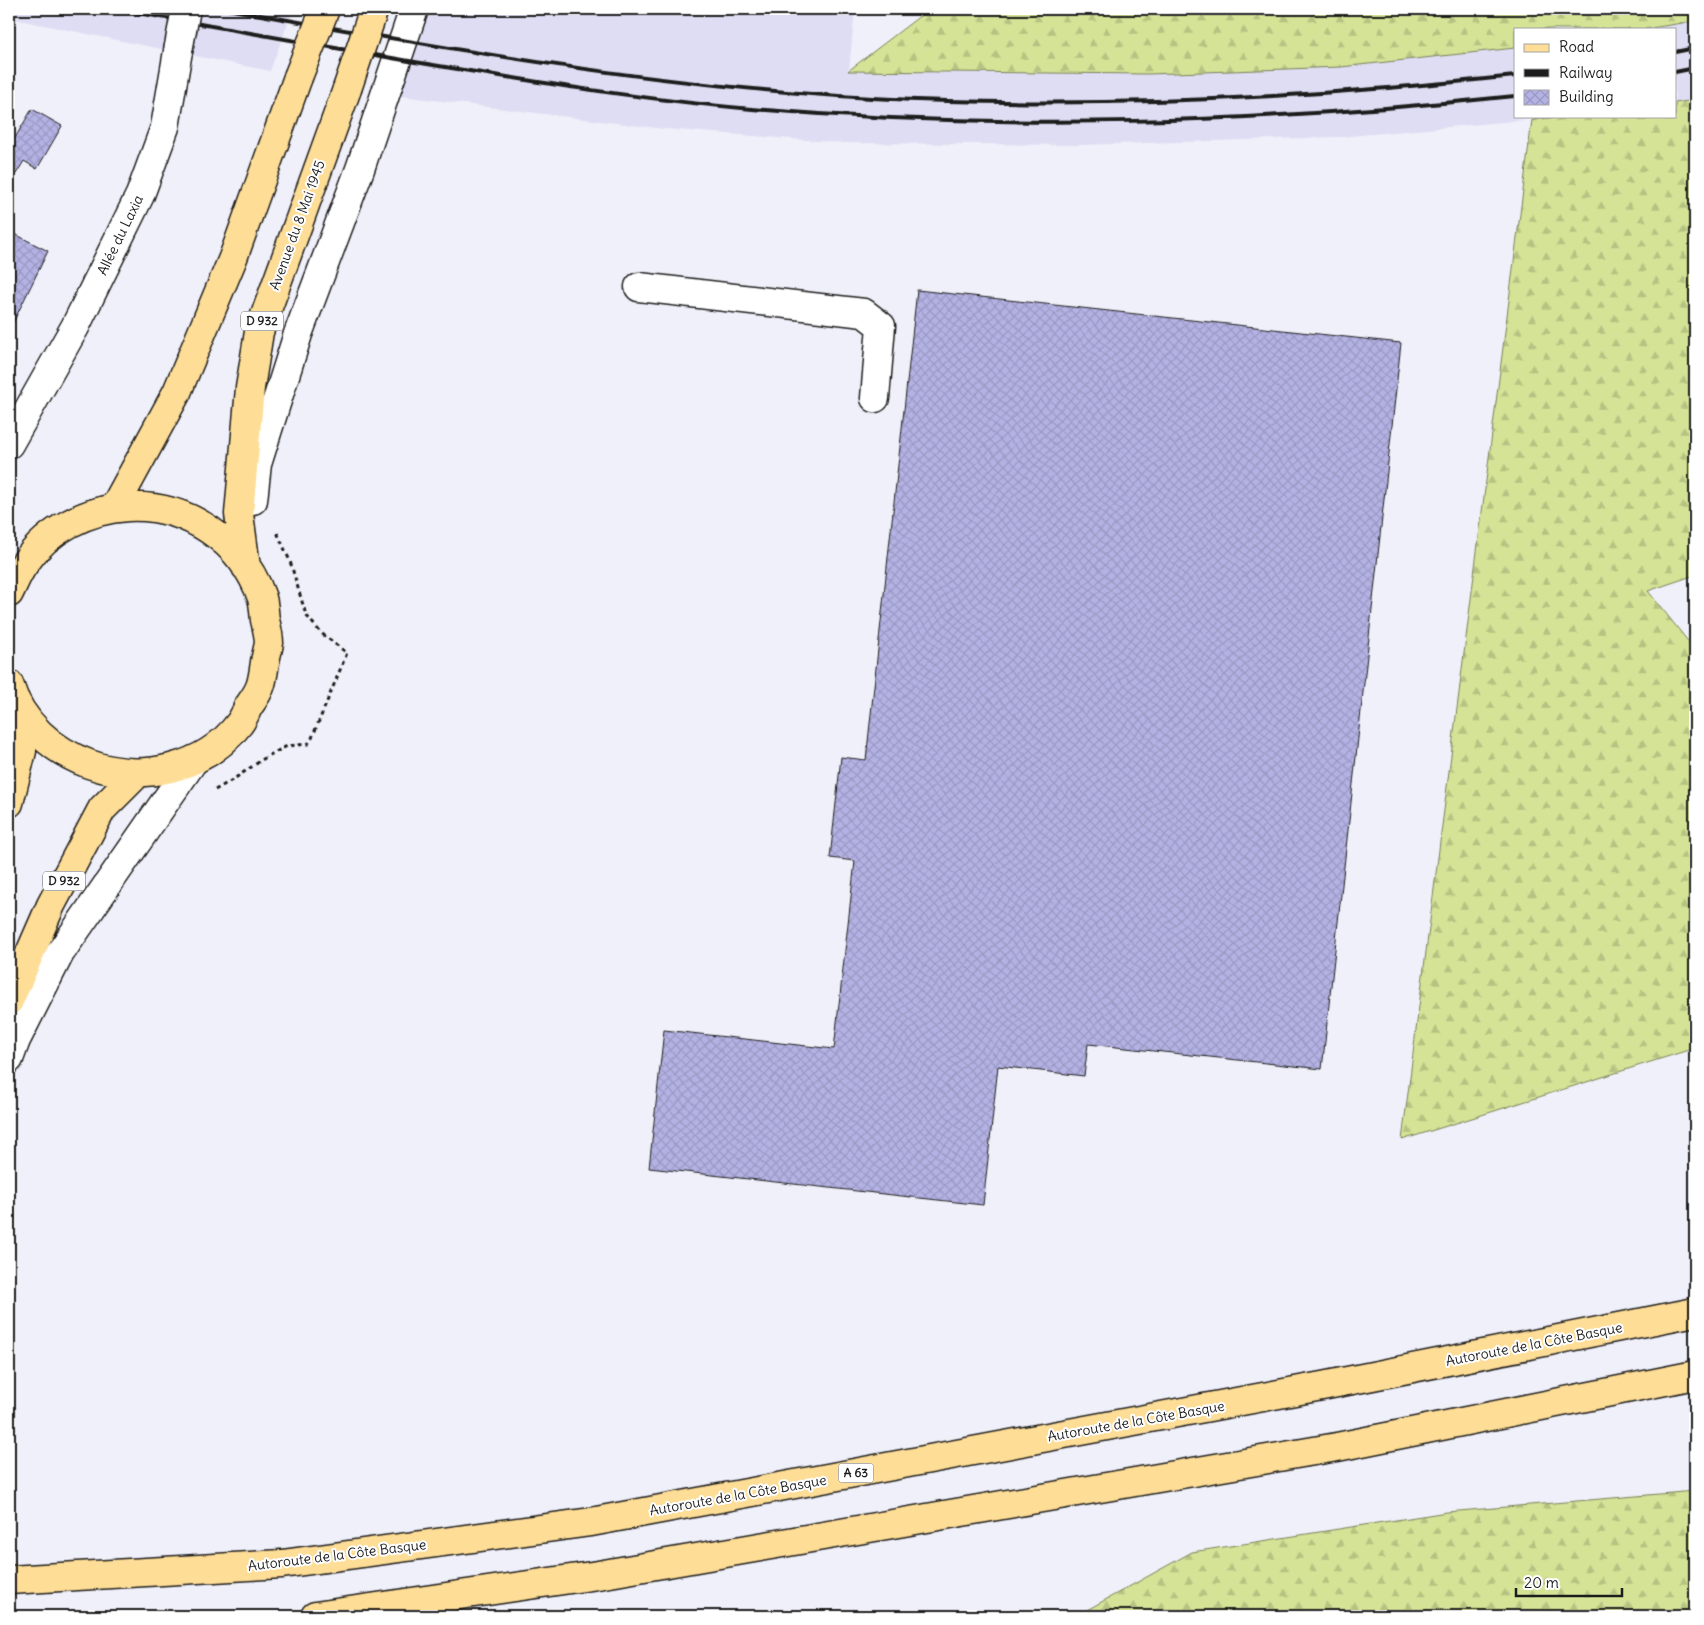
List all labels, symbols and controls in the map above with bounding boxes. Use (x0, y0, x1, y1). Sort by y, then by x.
legend (1514, 28, 1676, 118)
text: Road (1559, 37, 1594, 56)
text: Railway (1559, 63, 1613, 82)
text: Building (1559, 87, 1614, 106)
street label: Avenue du 8 Mai 1945 (265, 158, 329, 292)
street label: Allée du Laxia (93, 192, 147, 278)
road number: D 932 (241, 312, 283, 331)
road number: D 932 (43, 871, 85, 890)
street label: Autoroute de la Côte Basque (1444, 1318, 1624, 1370)
street label: Autoroute de la Côte Basque (1046, 1397, 1226, 1445)
road number: A 63 (838, 1464, 874, 1482)
street label: Autoroute de la Côte Basque (648, 1471, 828, 1519)
street label: Autoroute de la Côte Basque (247, 1535, 427, 1575)
scale bar (1516, 1565, 1623, 1597)
text: 20 m (1524, 1573, 1559, 1592)

